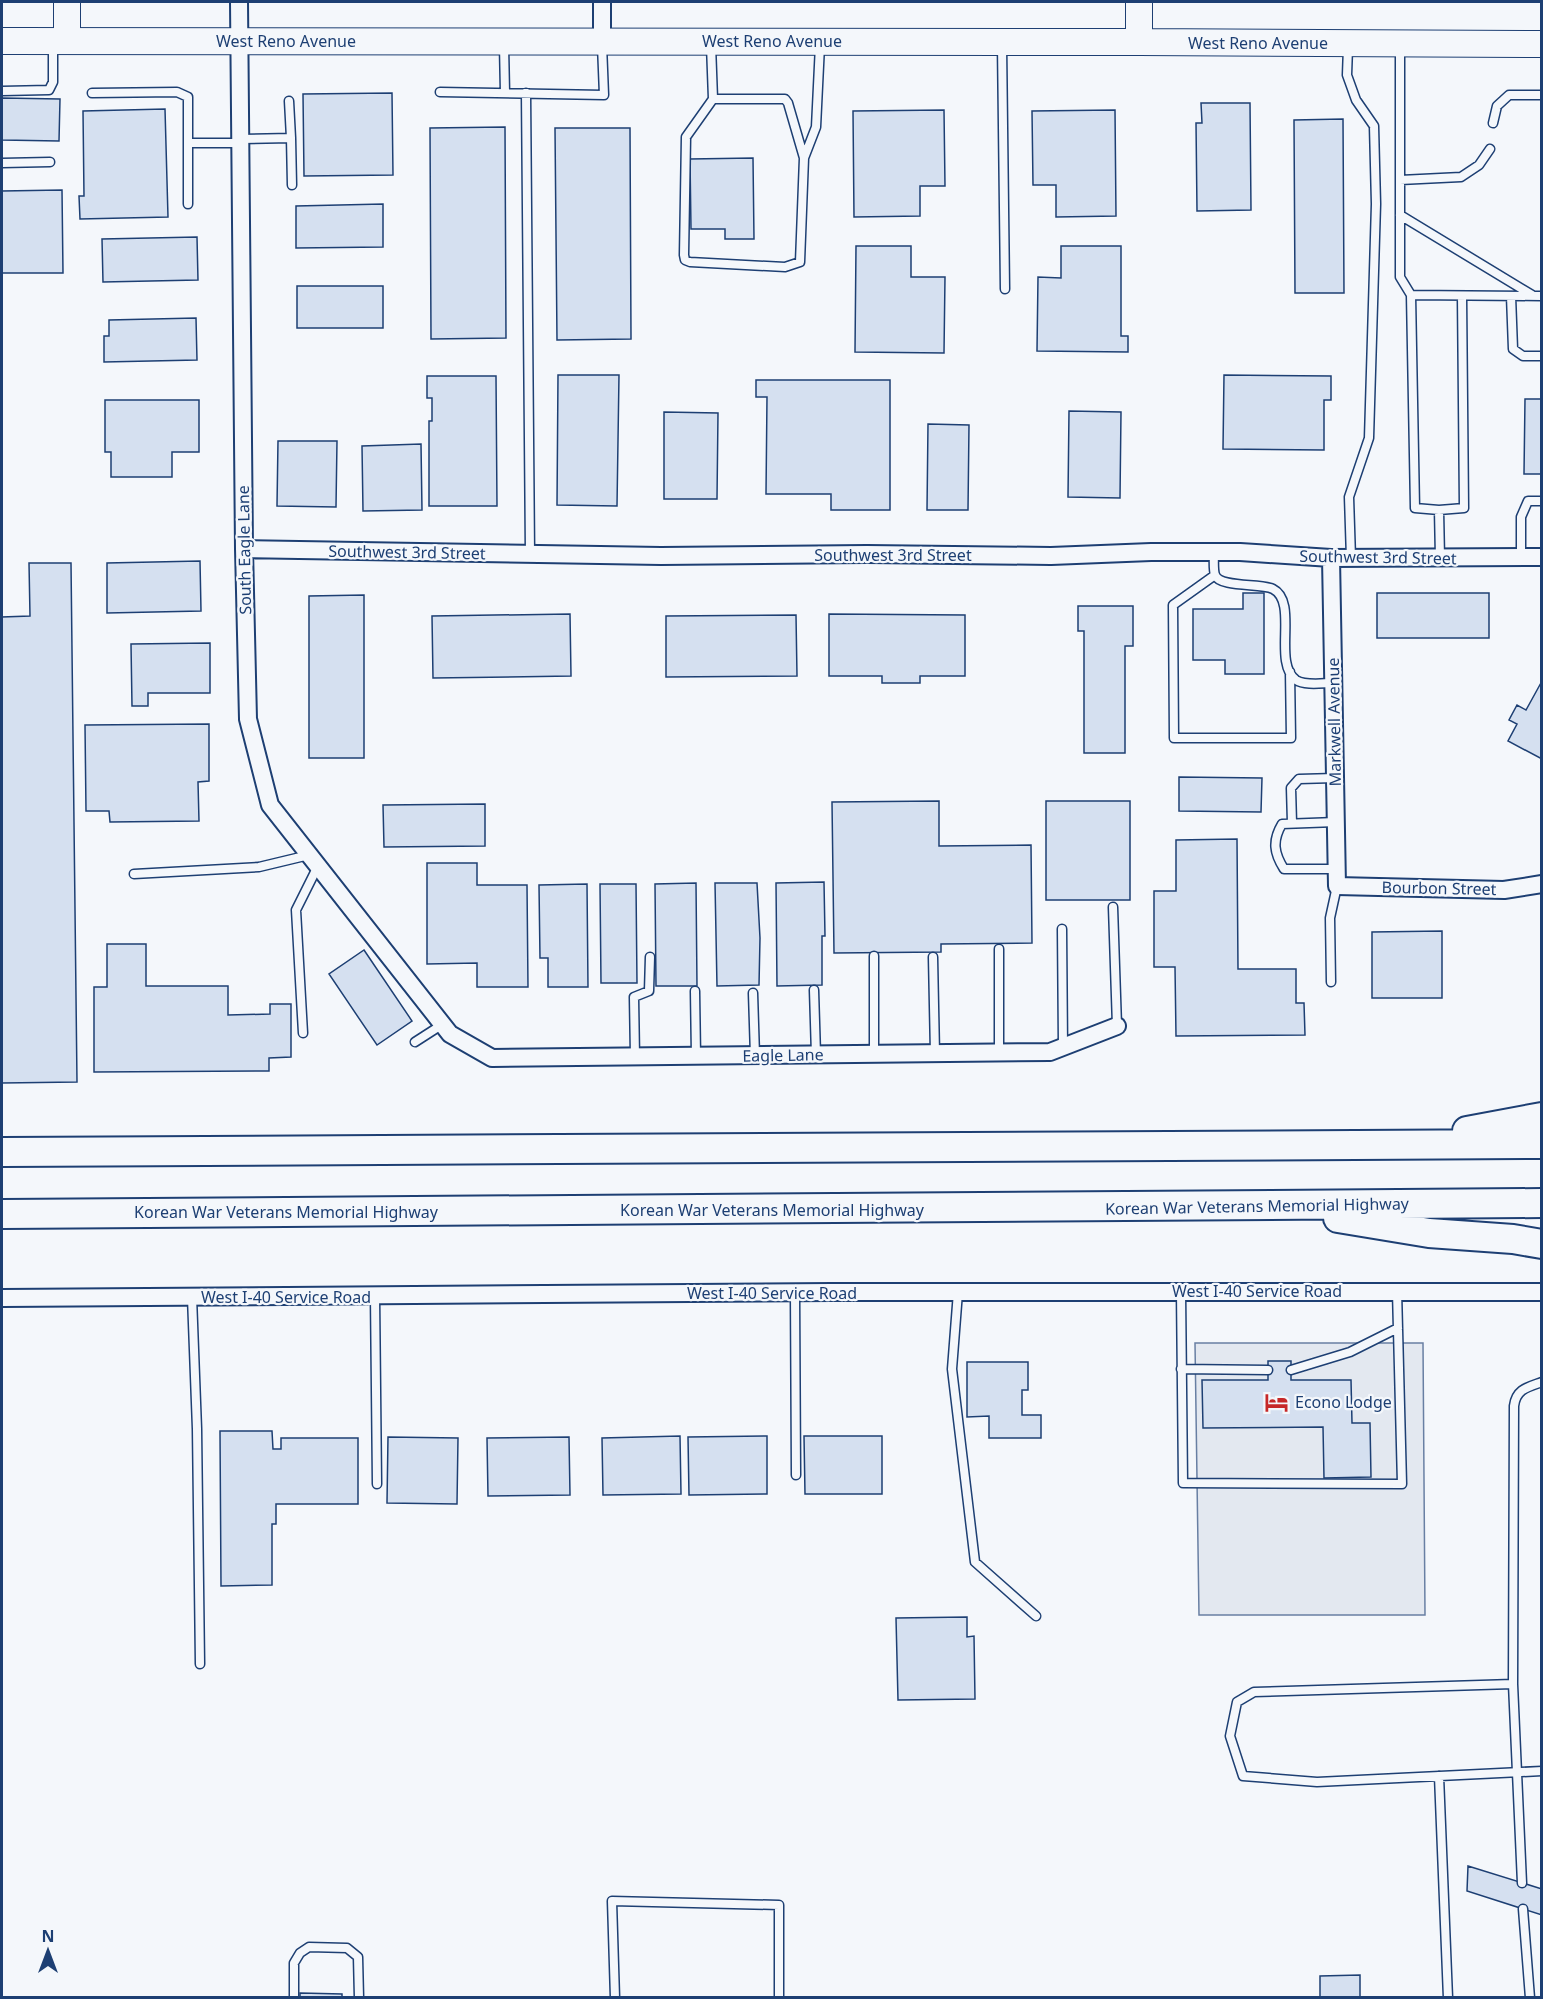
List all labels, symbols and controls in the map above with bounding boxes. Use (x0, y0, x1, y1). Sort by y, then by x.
street label: West Reno Avenue (216, 30, 356, 52)
street label: West Reno Avenue (702, 30, 842, 52)
street label: West Reno Avenue (1188, 32, 1328, 54)
street label: South Eagle Lane (232, 485, 256, 615)
street label: Southwest 3rd Street (328, 540, 486, 564)
street label: Southwest 3rd Street (814, 544, 972, 566)
street label: Southwest 3rd Street (1299, 545, 1457, 569)
street label: Markwell Avenue (1322, 657, 1346, 787)
street label: Bourbon Street (1381, 876, 1497, 900)
street label: Eagle Lane (742, 1043, 824, 1067)
street label: Korean War Veterans Memorial Highway (1105, 1192, 1410, 1220)
street label: Korean War Veterans Memorial Highway (620, 1199, 925, 1221)
street label: Korean War Veterans Memorial Highway (134, 1201, 439, 1223)
street label: West I-40 Service Road (1172, 1280, 1342, 1302)
street label: West I-40 Service Road (687, 1282, 857, 1304)
street label: West I-40 Service Road (201, 1286, 371, 1308)
hotel icon: Econo Lodge (1264, 1389, 1290, 1415)
place label: Econo Lodge (1295, 1391, 1392, 1413)
north arrow (18, 1921, 78, 1981)
text: N (41, 1925, 55, 1947)

